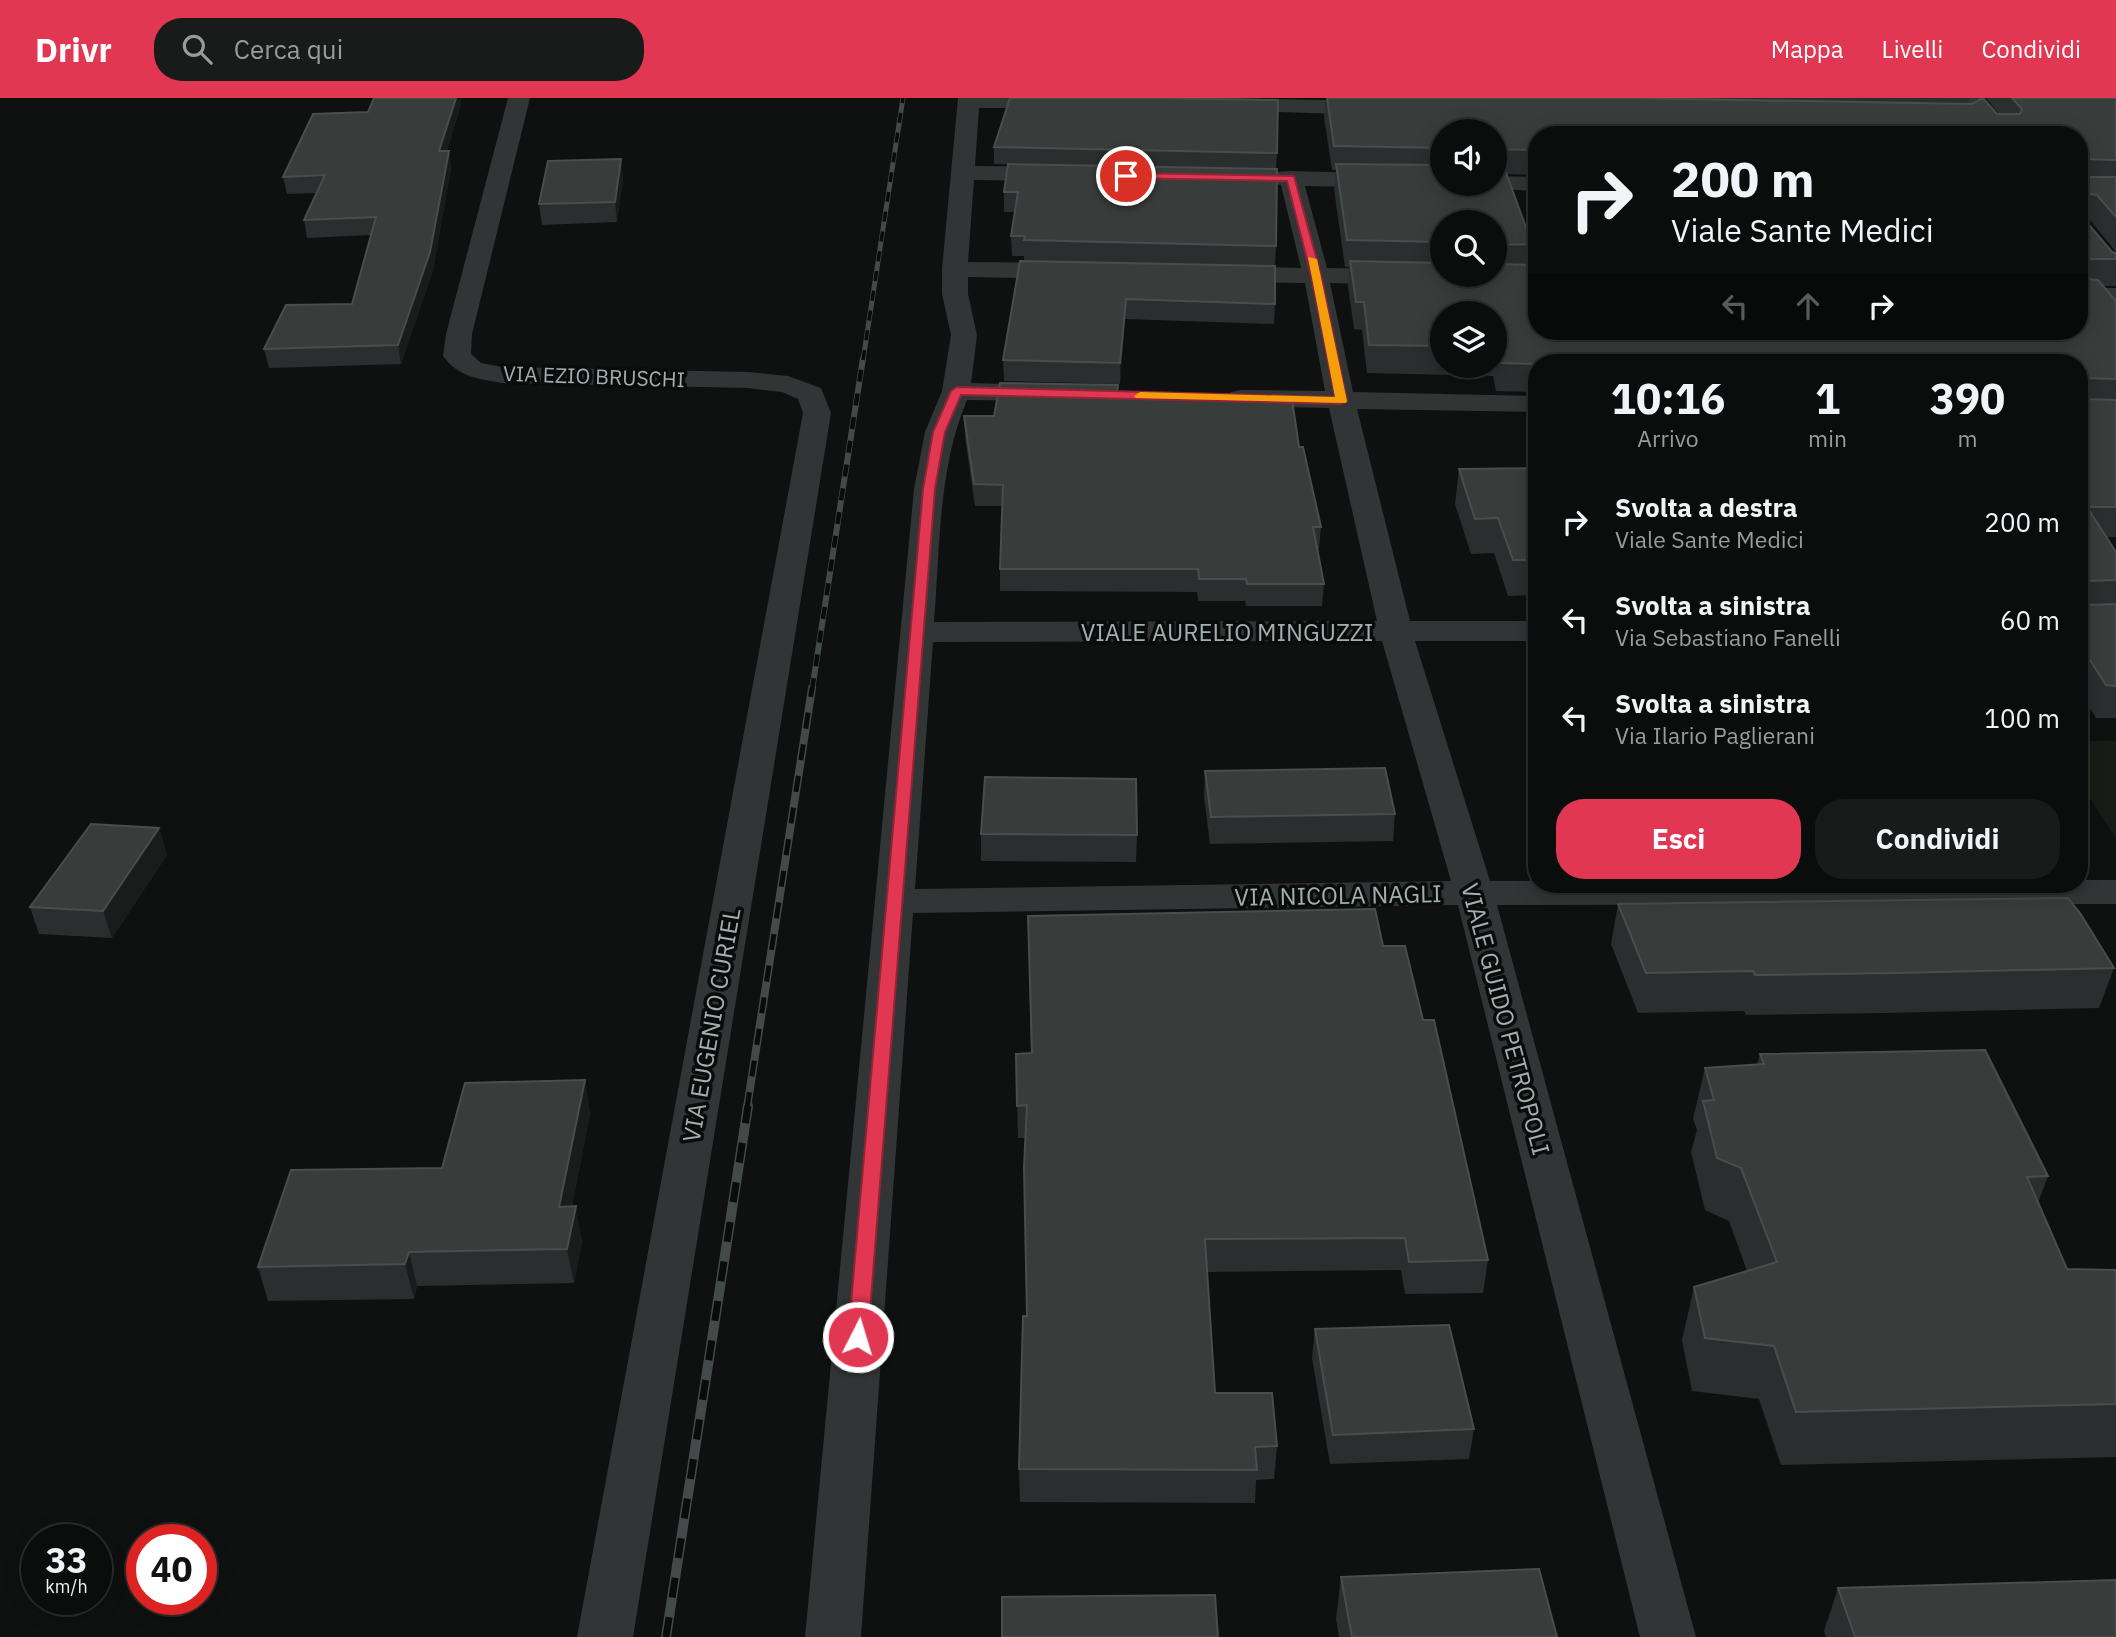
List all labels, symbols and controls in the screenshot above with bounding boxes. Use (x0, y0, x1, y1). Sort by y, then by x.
search box (154, 18, 644, 81)
text: Drivr (35, 28, 112, 71)
icon: search (178, 30, 216, 68)
text: Cerca qui (234, 32, 343, 66)
text: Mappa (1771, 33, 1844, 65)
text: Livelli (1882, 33, 1943, 65)
text: Condividi (1981, 33, 2081, 65)
map controls (1430, 119, 1507, 378)
button: sound (1430, 119, 1507, 196)
pin (1096, 146, 1156, 206)
text: 200 m (1671, 147, 1815, 210)
icon: right (1556, 154, 1647, 245)
icon: arrive (1107, 157, 1145, 195)
text: Viale Sante Medici (1671, 209, 1934, 251)
button: search (1430, 210, 1507, 287)
icon: left (1716, 287, 1754, 325)
icon: ahead (1789, 287, 1827, 325)
icon: right (1862, 287, 1900, 325)
button: layers (1430, 301, 1507, 378)
street label: VIA EZIO BRUSCHI (503, 359, 685, 393)
text: 10:16 (1611, 371, 1725, 426)
text: 1 (1815, 371, 1840, 426)
text: 390 (1930, 371, 2005, 426)
text: Arrivo (1637, 423, 1699, 453)
text: min (1808, 423, 1847, 453)
text: m (1957, 423, 1978, 453)
text: Svolta a destra (1615, 490, 1797, 524)
icon: right (1556, 503, 1594, 541)
text: 200 m (1984, 505, 2060, 539)
text: Viale Sante Medici (1615, 524, 1804, 554)
text: Svolta a sinistra (1615, 588, 1811, 622)
icon: left (1556, 601, 1594, 639)
text: 60 m (2000, 603, 2060, 637)
street label: VIALE AURELIO MINGUZZI (1081, 616, 1373, 648)
text: Via Sebastiano Fanelli (1615, 622, 1841, 652)
text: Svolta a sinistra (1615, 686, 1811, 720)
icon: left (1556, 699, 1594, 737)
text: 100 m (1984, 701, 2060, 735)
text: Via Ilario Paglierani (1615, 720, 1815, 750)
button: Esci (1556, 799, 1801, 879)
button: Condividi (1815, 799, 2060, 879)
street label: VIA NICOLA NAGLI (1234, 877, 1442, 913)
street label: VIALE GUIDO PETROPOLI (1454, 880, 1558, 1158)
street label: VIA EUGENIO CURIEL (675, 905, 747, 1145)
position arrow (821, 1300, 895, 1374)
speed limit sign: 40 (126, 1524, 217, 1615)
text: 33 (45, 1537, 88, 1583)
text: km/h (45, 1575, 88, 1598)

